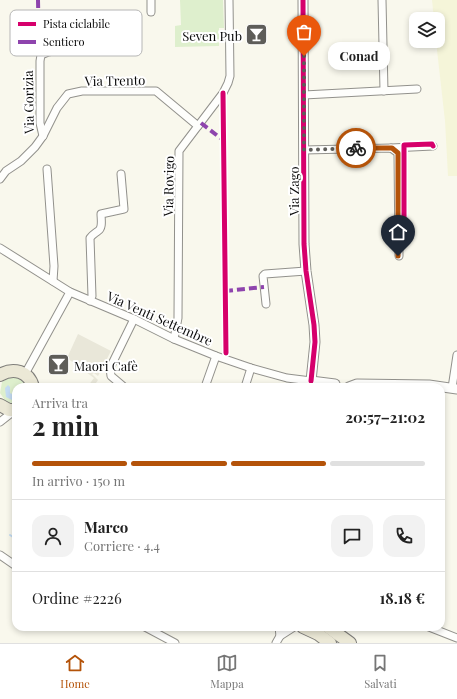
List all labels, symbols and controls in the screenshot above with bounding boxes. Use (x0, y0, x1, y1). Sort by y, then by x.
legend (10, 10, 142, 56)
map controls (409, 12, 445, 48)
button: layers (409, 12, 445, 48)
pin (287, 15, 321, 56)
text: Pista ciclabile (43, 16, 111, 31)
icon: bag (293, 21, 315, 43)
bar icon: Seven Pub (244, 22, 270, 48)
place label: Seven Pub (182, 27, 242, 44)
text: Sentiero (43, 34, 84, 49)
callout: Conad (328, 42, 390, 70)
text: Conad (339, 47, 379, 64)
street label: Via Gorizia (19, 70, 37, 135)
street label: Via Trento (84, 71, 145, 89)
courier (336, 128, 376, 168)
icon: bike (345, 137, 367, 159)
street label: Via Rovigo (159, 156, 177, 217)
street label: Via Zago (285, 166, 302, 217)
pin (381, 215, 415, 256)
icon: home (387, 221, 409, 243)
street label: Via Venti Settembre (104, 287, 216, 349)
bar icon: Maori Cafè (46, 352, 72, 378)
place label: Maori Cafè (74, 357, 138, 374)
text: Arriva tra (32, 394, 88, 411)
text: 20:57–21:02 (345, 407, 425, 427)
text: 2 min (32, 408, 99, 443)
text: In arrivo · 150 m (32, 472, 125, 489)
button: person (32, 515, 74, 557)
button: chat (331, 515, 373, 557)
button: phone (383, 515, 425, 557)
text: Marco (84, 517, 128, 537)
text: Corriere · 4.4 (84, 537, 160, 554)
text: Ordine #2226 (32, 588, 122, 608)
text: 18.18 € (380, 588, 425, 608)
tab: Home (60, 652, 90, 691)
tab: Mappa (210, 652, 244, 691)
tab: Salvati (364, 652, 397, 691)

